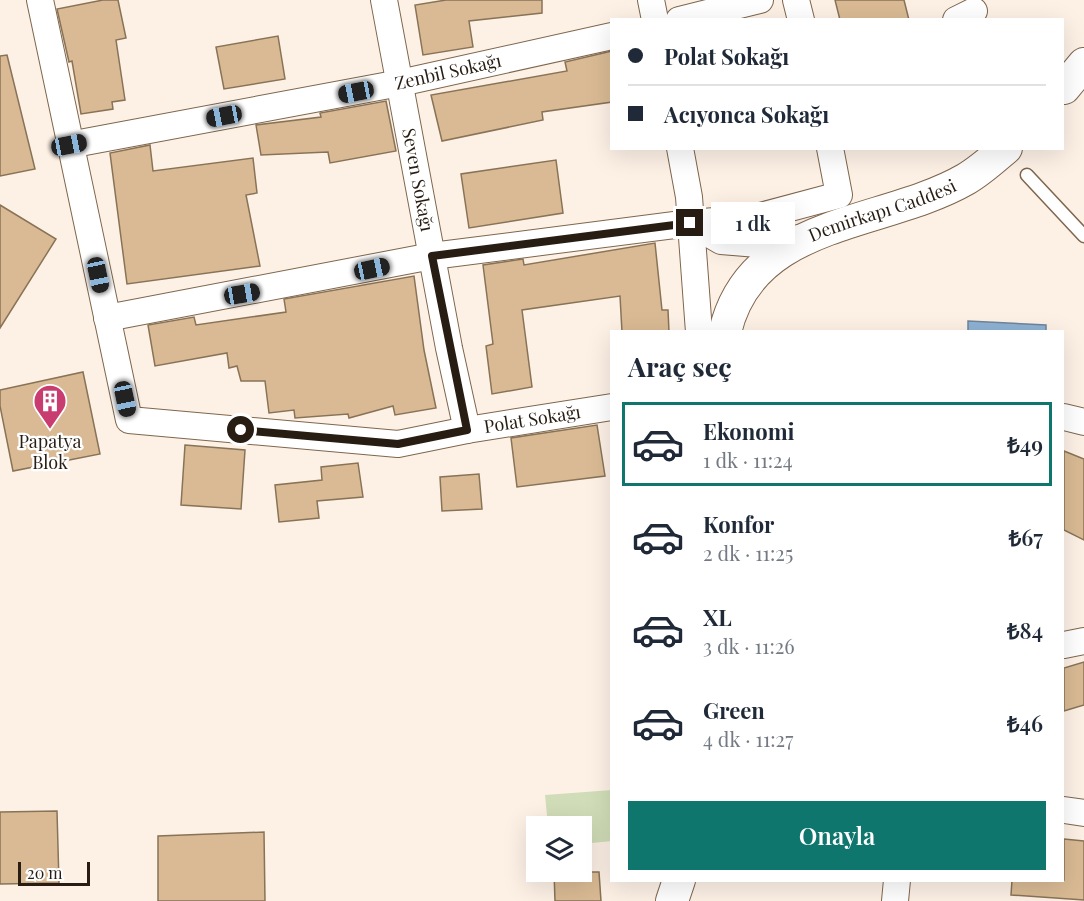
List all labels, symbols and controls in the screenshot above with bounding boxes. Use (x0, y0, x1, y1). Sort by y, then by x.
text: Polat Sokağı (664, 41, 789, 71)
street label: Zenbil Sokağı (392, 48, 503, 95)
car (337, 80, 375, 104)
text: Acıyonca Sokağı (664, 99, 829, 129)
car (205, 104, 243, 128)
street label: Seven Sokağı (397, 126, 440, 233)
car (50, 133, 88, 157)
street label: Demirkapı Caddesi (805, 173, 960, 247)
callout: 1 dk (711, 202, 795, 244)
route end (676, 209, 703, 236)
text: 1 dk (735, 209, 771, 236)
car (85, 256, 111, 294)
car (353, 256, 391, 282)
car (223, 282, 261, 306)
text: Araç seç (628, 348, 732, 384)
car (112, 380, 138, 418)
building icon: Papatya Blok (32, 383, 68, 430)
street label: Polat Sokağı (482, 399, 582, 438)
route start (227, 416, 254, 443)
text: Ekonomi (703, 416, 795, 446)
icon: car (631, 417, 685, 471)
place label: Papatya Blok (18, 429, 82, 474)
text: ₺49 (1007, 429, 1043, 459)
text: 1 dk · 11:24 (703, 446, 793, 473)
text: Konfor (703, 509, 774, 539)
icon: car (631, 510, 685, 564)
text: ₺67 (1009, 522, 1043, 552)
text: 2 dk · 11:25 (703, 539, 793, 566)
text: XL (703, 602, 732, 632)
icon: car (631, 603, 685, 657)
text: ₺84 (1007, 615, 1043, 645)
text: 3 dk · 11:26 (703, 632, 795, 659)
text: Green (703, 695, 765, 725)
icon: car (631, 696, 685, 750)
text: ₺46 (1007, 708, 1043, 738)
text: 4 dk · 11:27 (703, 725, 793, 752)
button: Onayla (628, 801, 1046, 870)
map controls (526, 816, 592, 882)
button: layers (526, 816, 592, 882)
scale bar (18, 859, 90, 886)
text: 20 m (27, 862, 62, 883)

